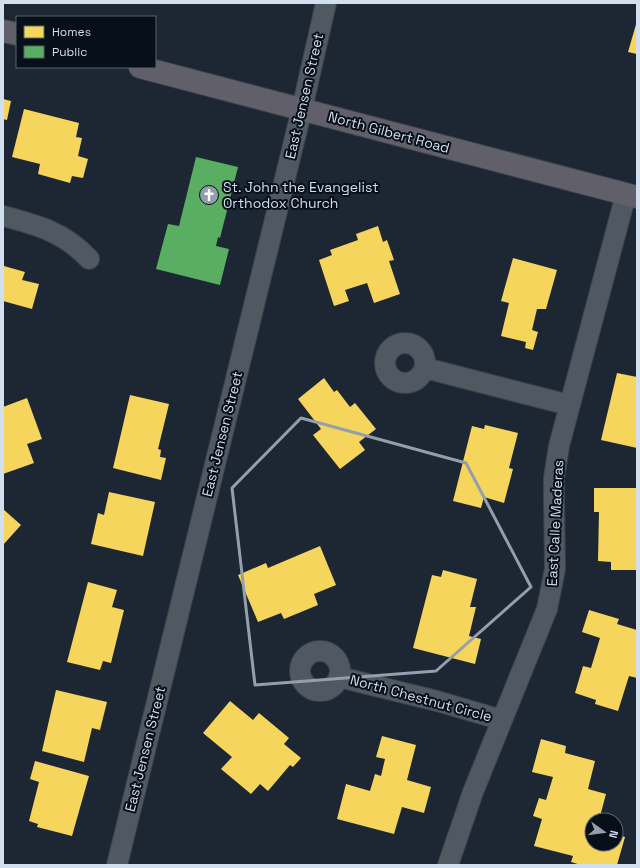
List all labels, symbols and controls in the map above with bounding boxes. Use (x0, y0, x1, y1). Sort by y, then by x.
legend (16, 16, 156, 68)
text: Homes (52, 24, 91, 40)
street label: East Jensen Street (281, 31, 327, 161)
text: Public (52, 44, 87, 60)
street label: North Gilbert Road (326, 107, 452, 157)
place label: St. John the Evangelist Orthodox Church (223, 178, 379, 212)
church icon: St. John the Evangelist Orthodox Church (198, 184, 220, 206)
street label: East Jensen Street (198, 369, 246, 499)
street label: East Calle Maderas (543, 459, 567, 587)
street label: North Chestnut Circle (348, 670, 494, 726)
street label: East Jensen Street (121, 684, 169, 814)
north arrow (584, 812, 624, 852)
text: N (606, 829, 621, 840)

